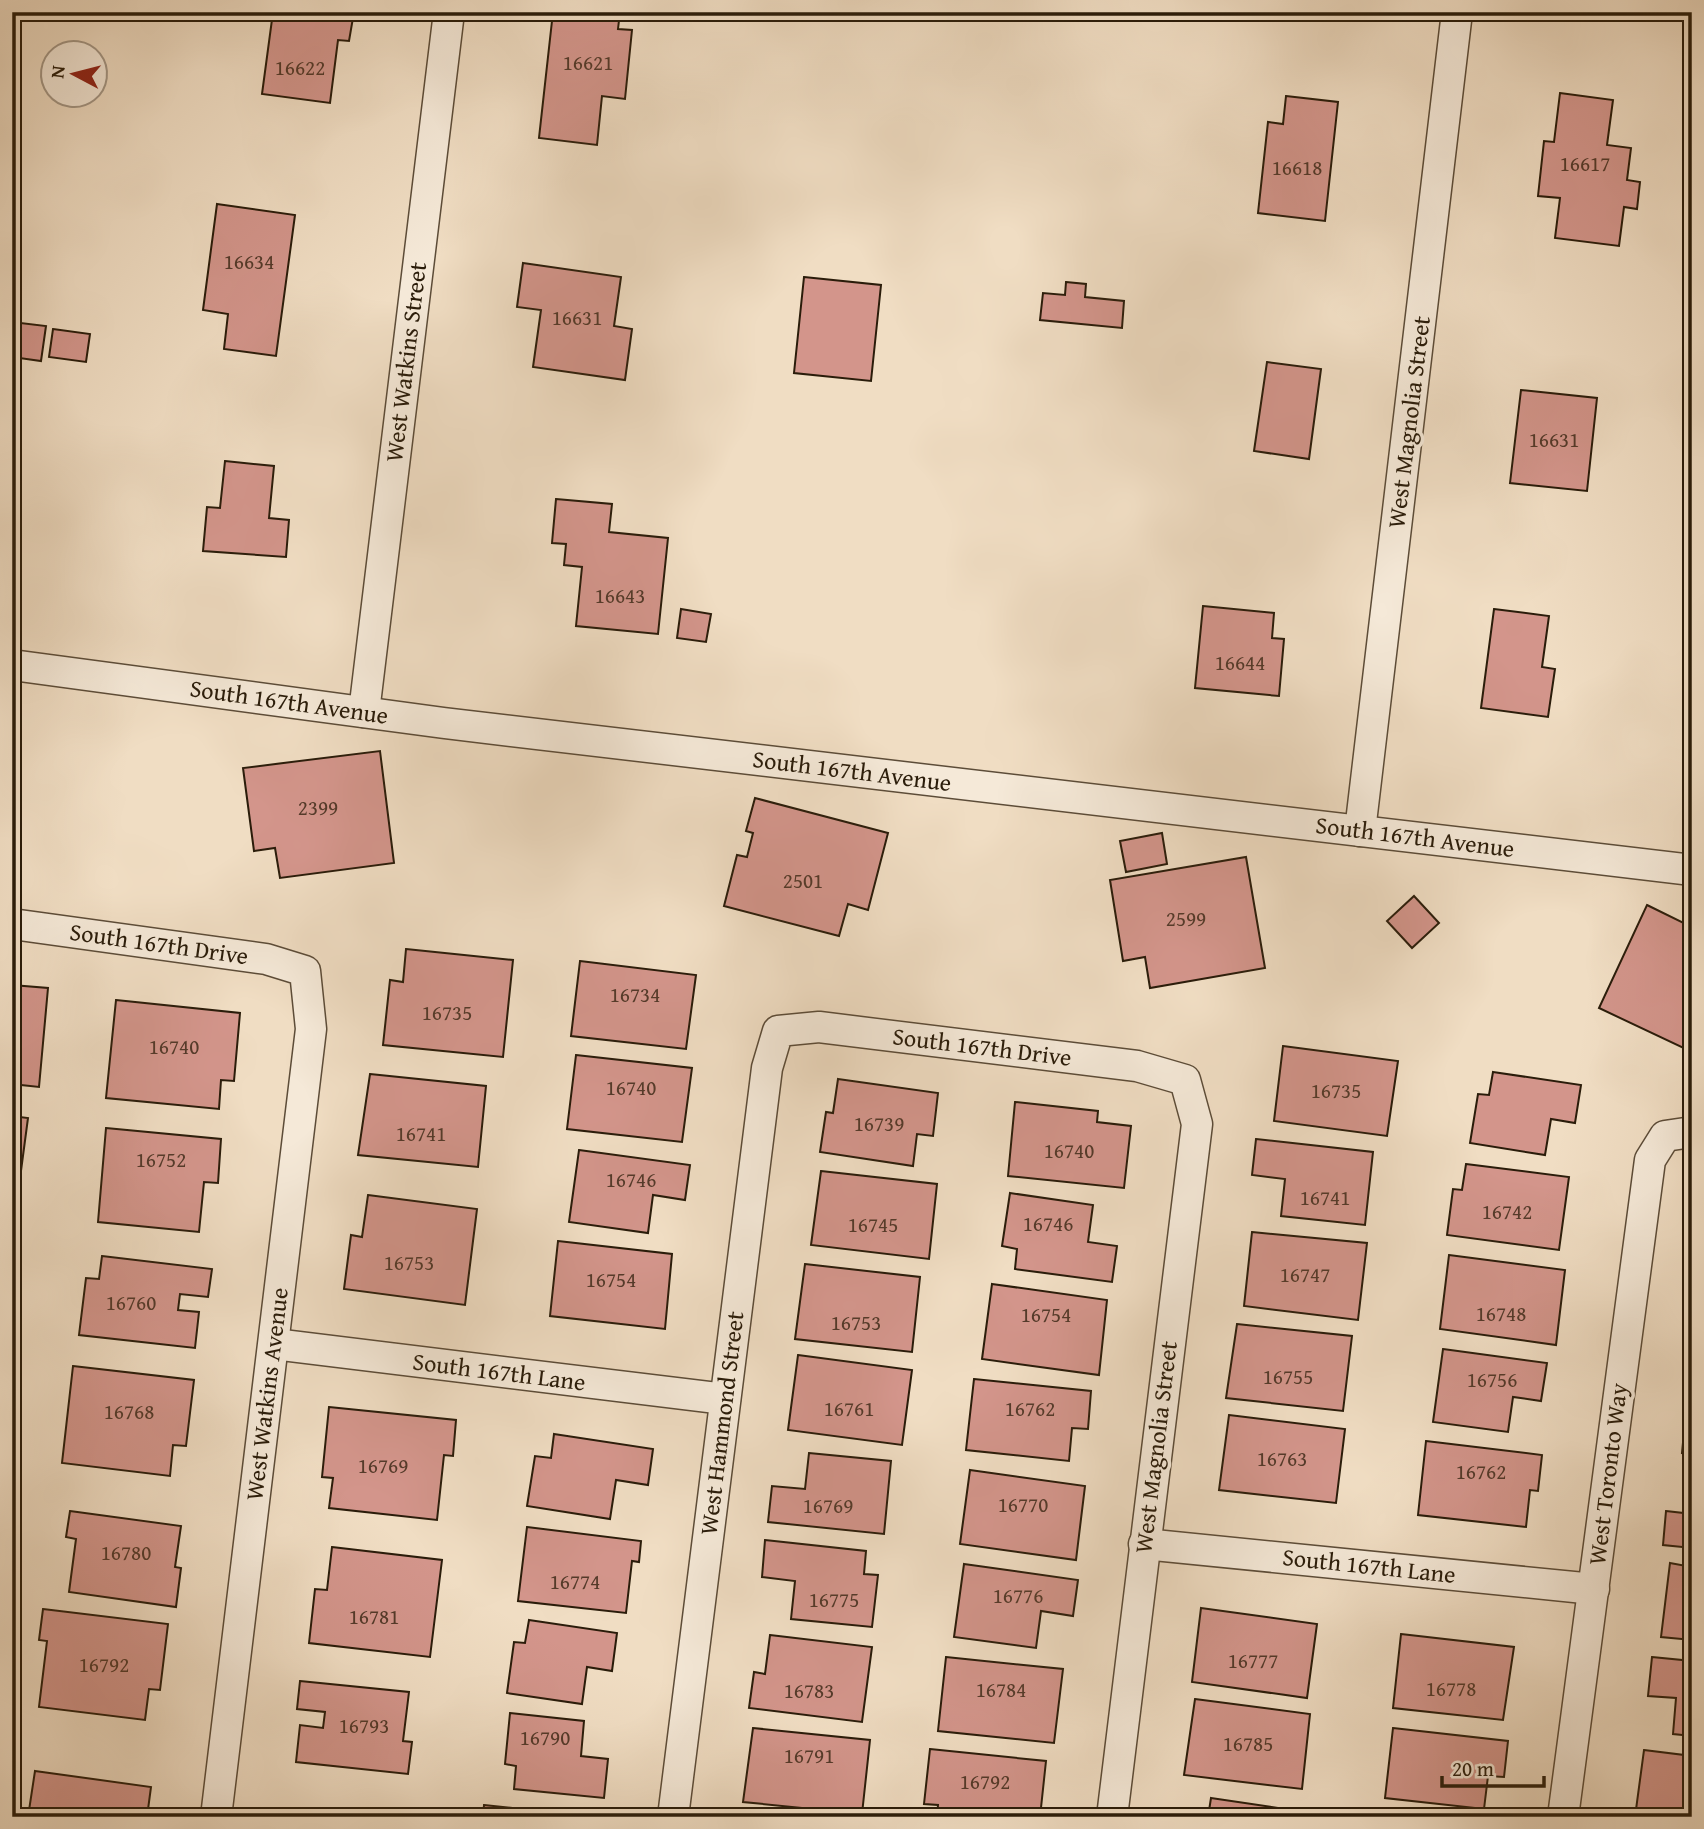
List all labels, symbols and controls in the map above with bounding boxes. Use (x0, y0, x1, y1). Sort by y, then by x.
north arrow (38, 38, 108, 108)
house number: 16621 (563, 47, 613, 78)
house number: 16622 (275, 52, 325, 83)
text: N (42, 64, 72, 80)
house number: 16617 (1560, 148, 1610, 179)
house number: 16618 (1272, 152, 1322, 183)
house number: 16634 (224, 246, 274, 277)
street label: West Watkins Street (376, 259, 435, 464)
house number: 16631 (552, 302, 602, 333)
street label: West Magnolia Street (1378, 313, 1439, 530)
house number: 16631 (1529, 424, 1579, 455)
house number: 16643 (595, 580, 645, 611)
house number: 16644 (1215, 647, 1265, 678)
street label: South 167th Avenue (188, 670, 390, 733)
street label: South 167th Avenue (751, 741, 953, 800)
house number: 2399 (298, 792, 338, 823)
street label: South 167th Avenue (1314, 807, 1516, 866)
house number: 2501 (783, 865, 823, 896)
house number: 2599 (1166, 903, 1206, 934)
street label: South 167th Drive (68, 914, 251, 973)
house number: 16734 (610, 979, 660, 1010)
house number: 16735 (422, 997, 472, 1028)
street label: South 167th Drive (891, 1018, 1073, 1075)
house number: 16740 (149, 1031, 199, 1062)
house number: 16740 (606, 1072, 656, 1103)
house number: 16735 (1311, 1075, 1361, 1106)
house number: 16739 (854, 1108, 904, 1139)
house number: 16741 (396, 1118, 446, 1149)
house number: 16740 (1044, 1135, 1094, 1166)
house number: 16752 (136, 1144, 186, 1175)
house number: 16746 (606, 1164, 656, 1195)
house number: 16741 (1300, 1182, 1350, 1213)
house number: 16742 (1482, 1196, 1532, 1227)
house number: 16746 (1023, 1208, 1073, 1239)
house number: 16745 (848, 1209, 898, 1240)
house number: 16753 (384, 1247, 434, 1278)
house number: 16747 (1280, 1259, 1330, 1290)
house number: 16754 (586, 1264, 636, 1295)
street label: West Watkins Avenue (236, 1285, 297, 1502)
house number: 16760 (106, 1287, 156, 1318)
house number: 16748 (1476, 1298, 1526, 1329)
house number: 16754 (1021, 1299, 1071, 1330)
house number: 16753 (831, 1307, 881, 1338)
street label: West Hammond Street (690, 1309, 753, 1537)
street label: West Magnolia Street (1125, 1338, 1186, 1555)
street label: South 167th Lane (411, 1344, 587, 1399)
house number: 16755 (1263, 1361, 1313, 1392)
house number: 16756 (1467, 1364, 1517, 1395)
street label: West Toronto Way (1579, 1381, 1636, 1567)
house number: 16761 (824, 1393, 874, 1424)
house number: 16762 (1005, 1393, 1055, 1424)
house number: 16768 (104, 1396, 154, 1427)
house number: 16763 (1257, 1443, 1307, 1474)
house number: 16769 (358, 1450, 408, 1481)
house number: 16762 (1456, 1456, 1506, 1487)
house number: 16770 (998, 1489, 1048, 1520)
house number: 16769 (803, 1490, 853, 1521)
house number: 16780 (101, 1537, 151, 1568)
street label: South 167th Lane (1281, 1539, 1457, 1592)
house number: 16774 (550, 1566, 600, 1597)
house number: 16776 (993, 1580, 1043, 1611)
house number: 16775 (809, 1584, 859, 1615)
house number: 16781 (349, 1601, 399, 1632)
house number: 16777 (1228, 1645, 1278, 1676)
house number: 16792 (79, 1649, 129, 1680)
house number: 16778 (1426, 1673, 1476, 1704)
house number: 16784 (976, 1674, 1026, 1705)
house number: 16783 (784, 1675, 834, 1706)
house number: 16793 (339, 1710, 389, 1741)
house number: 16790 (520, 1722, 570, 1753)
house number: 16785 (1223, 1728, 1273, 1759)
house number: 16791 (784, 1740, 834, 1771)
scale bar (1442, 1745, 1543, 1789)
text: 20 m (1452, 1753, 1494, 1784)
house number: 16792 (960, 1766, 1010, 1797)

